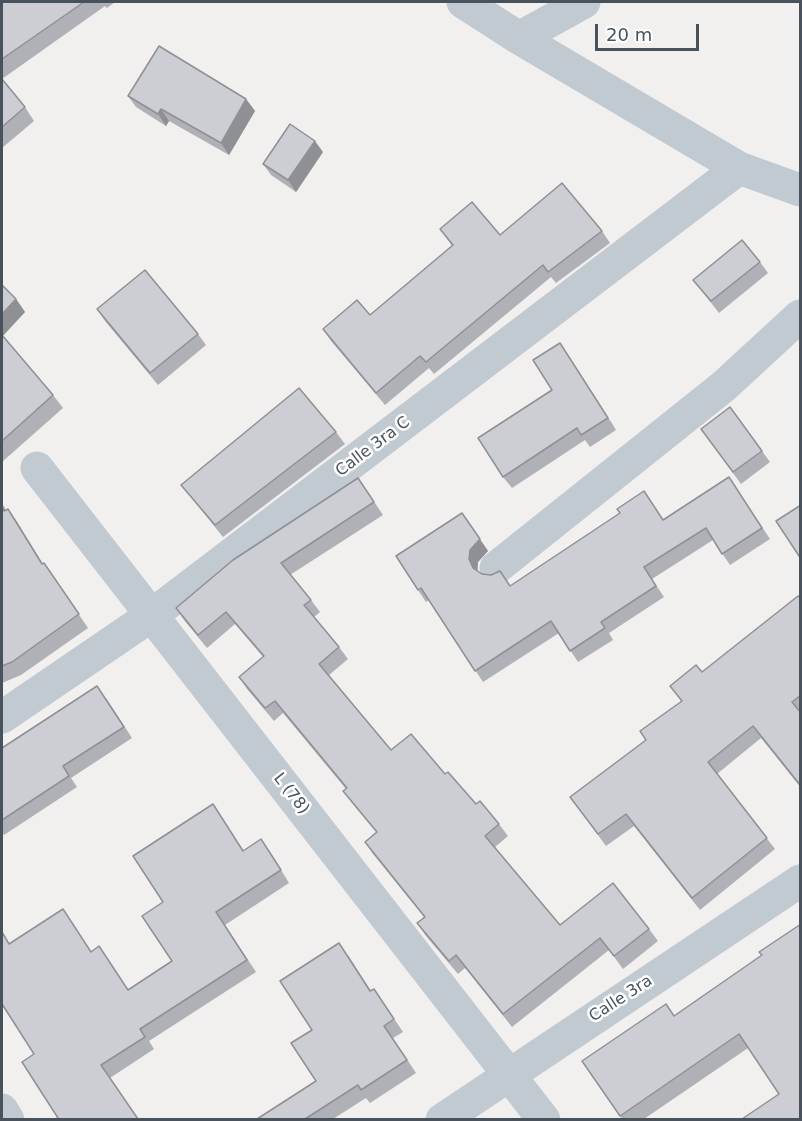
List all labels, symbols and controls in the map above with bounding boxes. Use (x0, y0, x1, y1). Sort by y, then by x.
scale bar (598, 12, 702, 50)
text: 20 m (606, 24, 652, 45)
street label: Calle 3ra C (332, 413, 414, 481)
street label: L (78) (269, 770, 313, 818)
street label: Calle 3ra (586, 972, 656, 1026)

